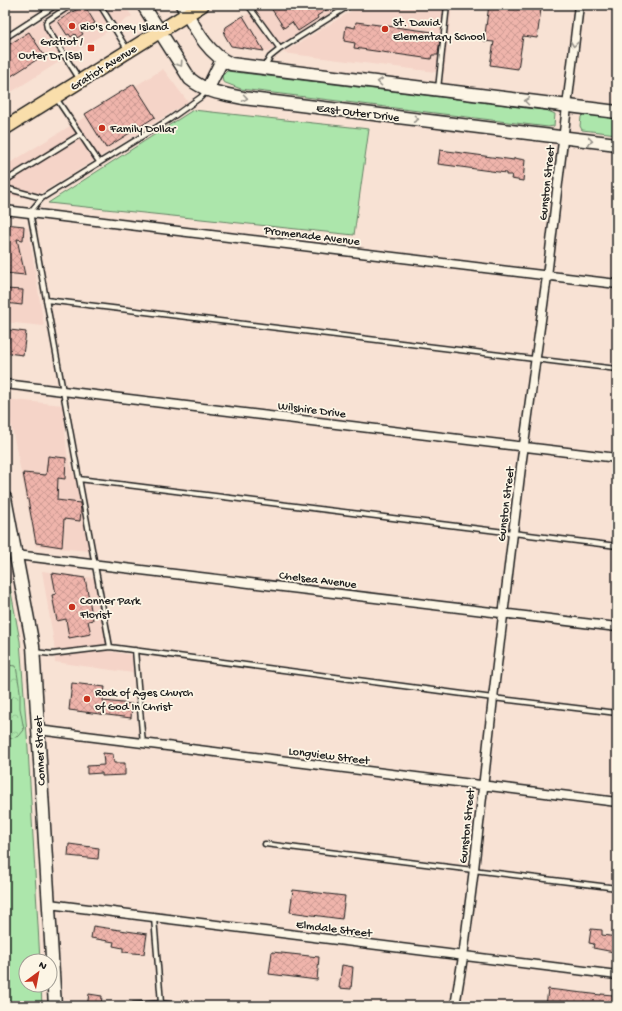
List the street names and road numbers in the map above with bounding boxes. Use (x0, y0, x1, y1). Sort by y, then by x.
street label: Gratiot Avenue (68, 42, 141, 95)
street label: East Outer Drive (315, 102, 401, 126)
street label: Gunston Street (537, 144, 559, 221)
street label: Promenade Avenue (262, 224, 361, 250)
street label: Wilshire Drive (277, 400, 347, 422)
street label: Gunston Street (495, 465, 519, 542)
street label: Chelsea Avenue (278, 569, 358, 593)
street label: Conner Street (32, 715, 50, 786)
street label: Longview Street (288, 745, 371, 769)
street label: Gunston Street (457, 787, 479, 864)
street label: Elmdale Street (295, 918, 373, 942)

